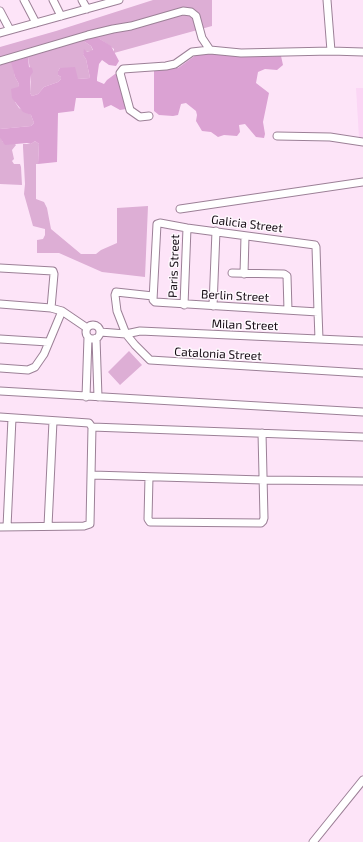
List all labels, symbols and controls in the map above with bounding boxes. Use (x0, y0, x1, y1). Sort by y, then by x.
street label: Galicia Street (210, 212, 284, 236)
street label: Paris Street (166, 234, 182, 298)
street label: Berlin Street (201, 287, 269, 305)
street label: Milan Street (211, 317, 279, 333)
street label: Catalonia Street (174, 345, 262, 363)

